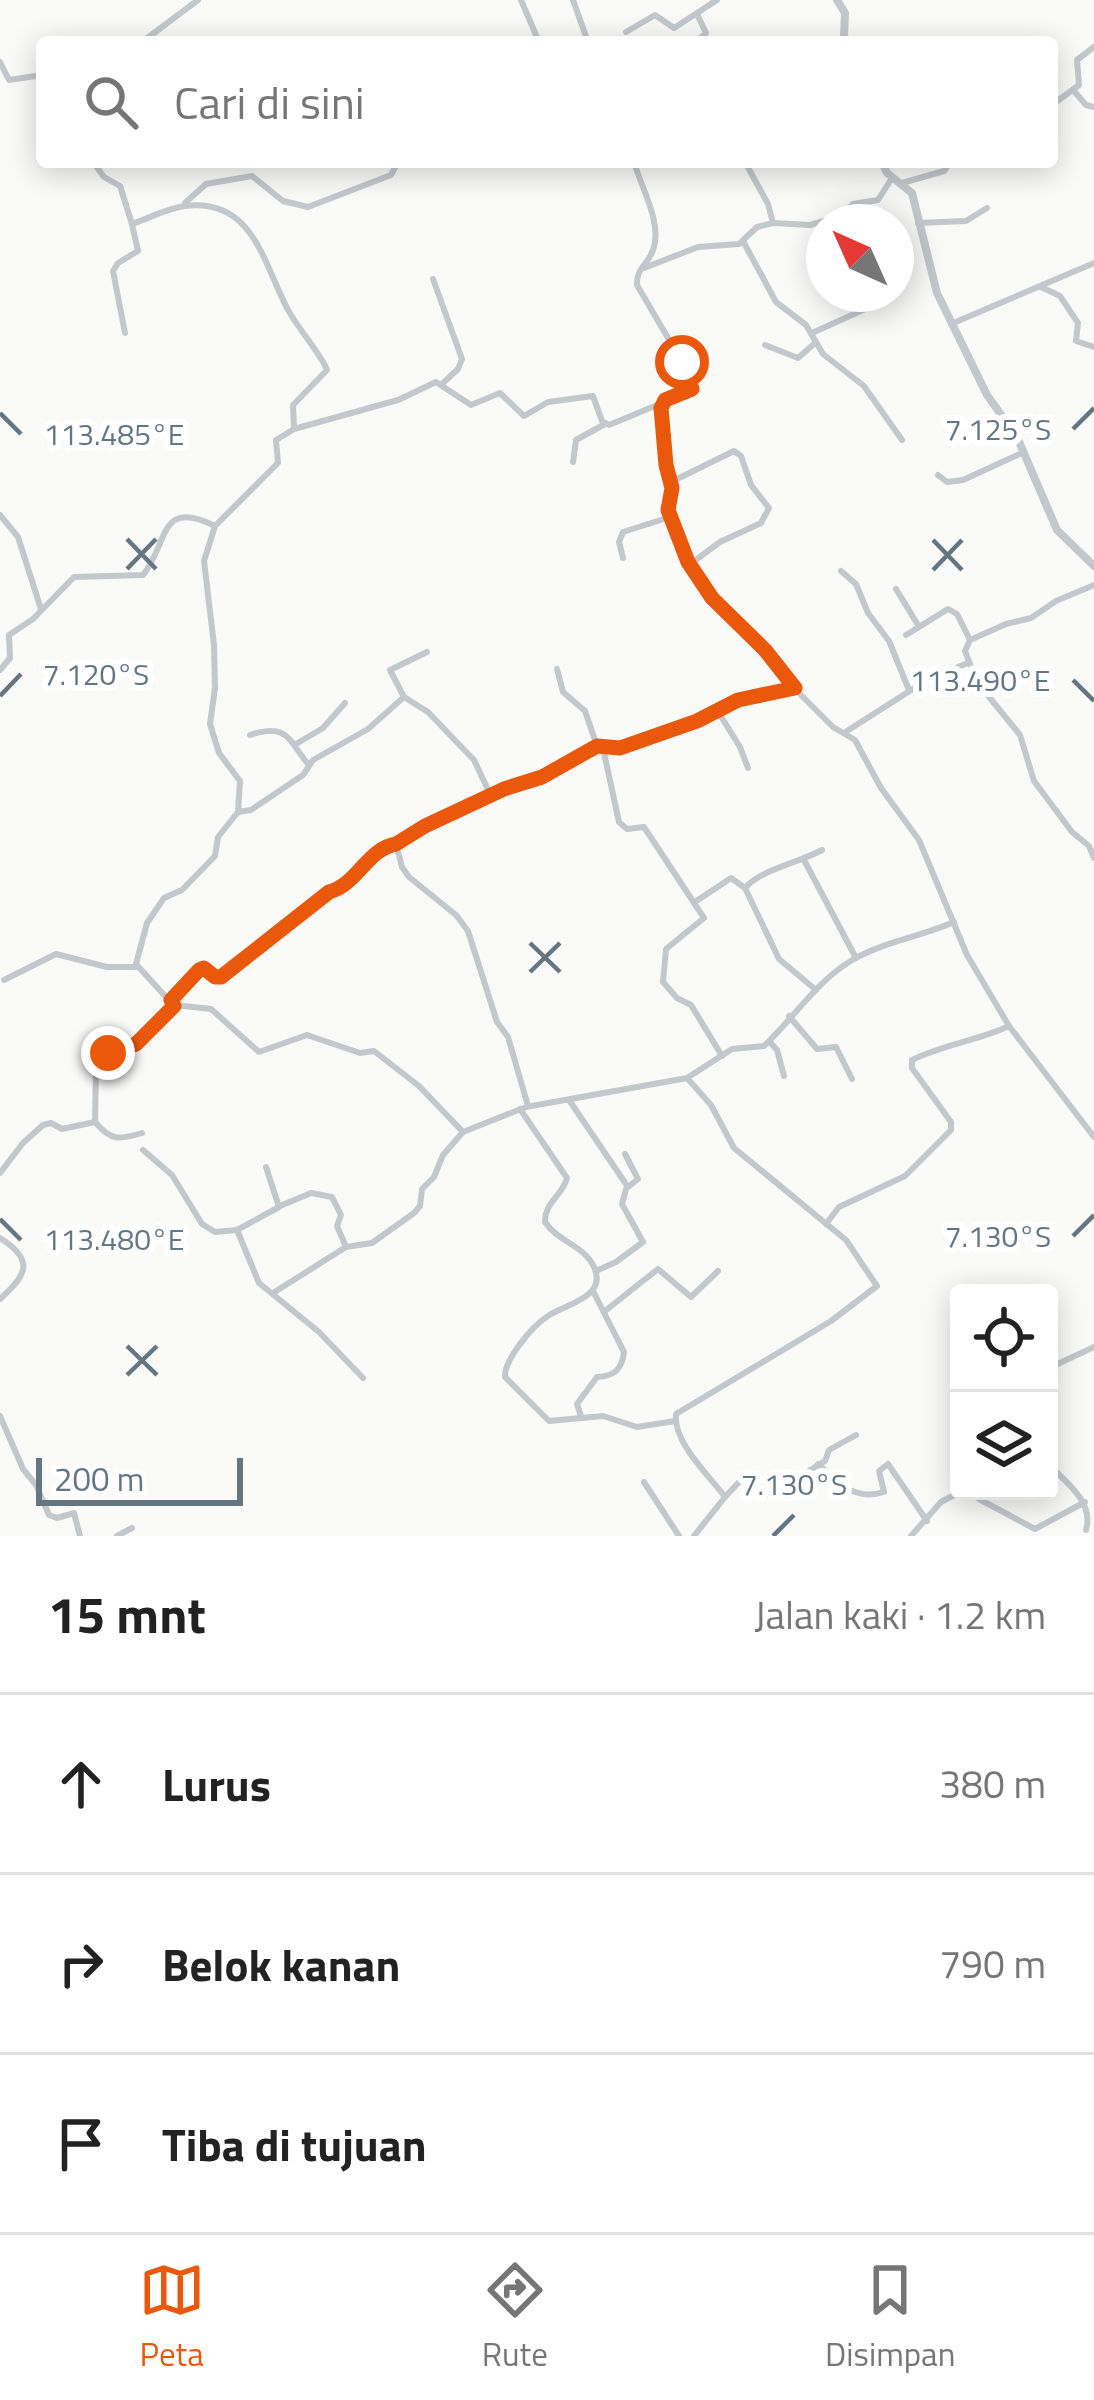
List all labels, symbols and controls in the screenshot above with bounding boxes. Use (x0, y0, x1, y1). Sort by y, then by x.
search box (36, 36, 1058, 168)
text: Cari di sini (174, 68, 365, 136)
icon: search (78, 69, 144, 135)
north arrow (806, 204, 914, 312)
route start (655, 335, 709, 389)
text: 7.125°S (945, 406, 1051, 452)
text: 113.485°E (44, 411, 184, 457)
text: 7.120°S (43, 651, 149, 697)
text: 113.490°E (910, 657, 1050, 703)
route end (81, 1026, 135, 1080)
text: 7.130°S (945, 1213, 1051, 1259)
text: 113.480°E (44, 1216, 184, 1262)
map controls (950, 1284, 1058, 1500)
button: locate (950, 1284, 1058, 1392)
button: layers (950, 1392, 1058, 1500)
scale bar (36, 1452, 243, 1505)
text: 200 m (54, 1454, 144, 1504)
text: 7.130°S (741, 1461, 847, 1507)
text: 15 mnt (48, 1575, 206, 1653)
text: Jalan kaki · 1.2 km (754, 1585, 1046, 1644)
text: Lurus (162, 1750, 271, 1818)
icon: ahead (48, 1751, 114, 1817)
text: 380 m (939, 1754, 1046, 1813)
text: Belok kanan (162, 1930, 400, 1998)
icon: right (48, 1931, 114, 1997)
text: 790 m (939, 1934, 1046, 1993)
text: Tiba di tujuan (162, 2110, 427, 2178)
icon: arrive (48, 2111, 114, 2177)
tab: Peta (139, 2257, 205, 2379)
tab: Rute (482, 2257, 548, 2379)
tab: Disimpan (825, 2257, 955, 2379)

